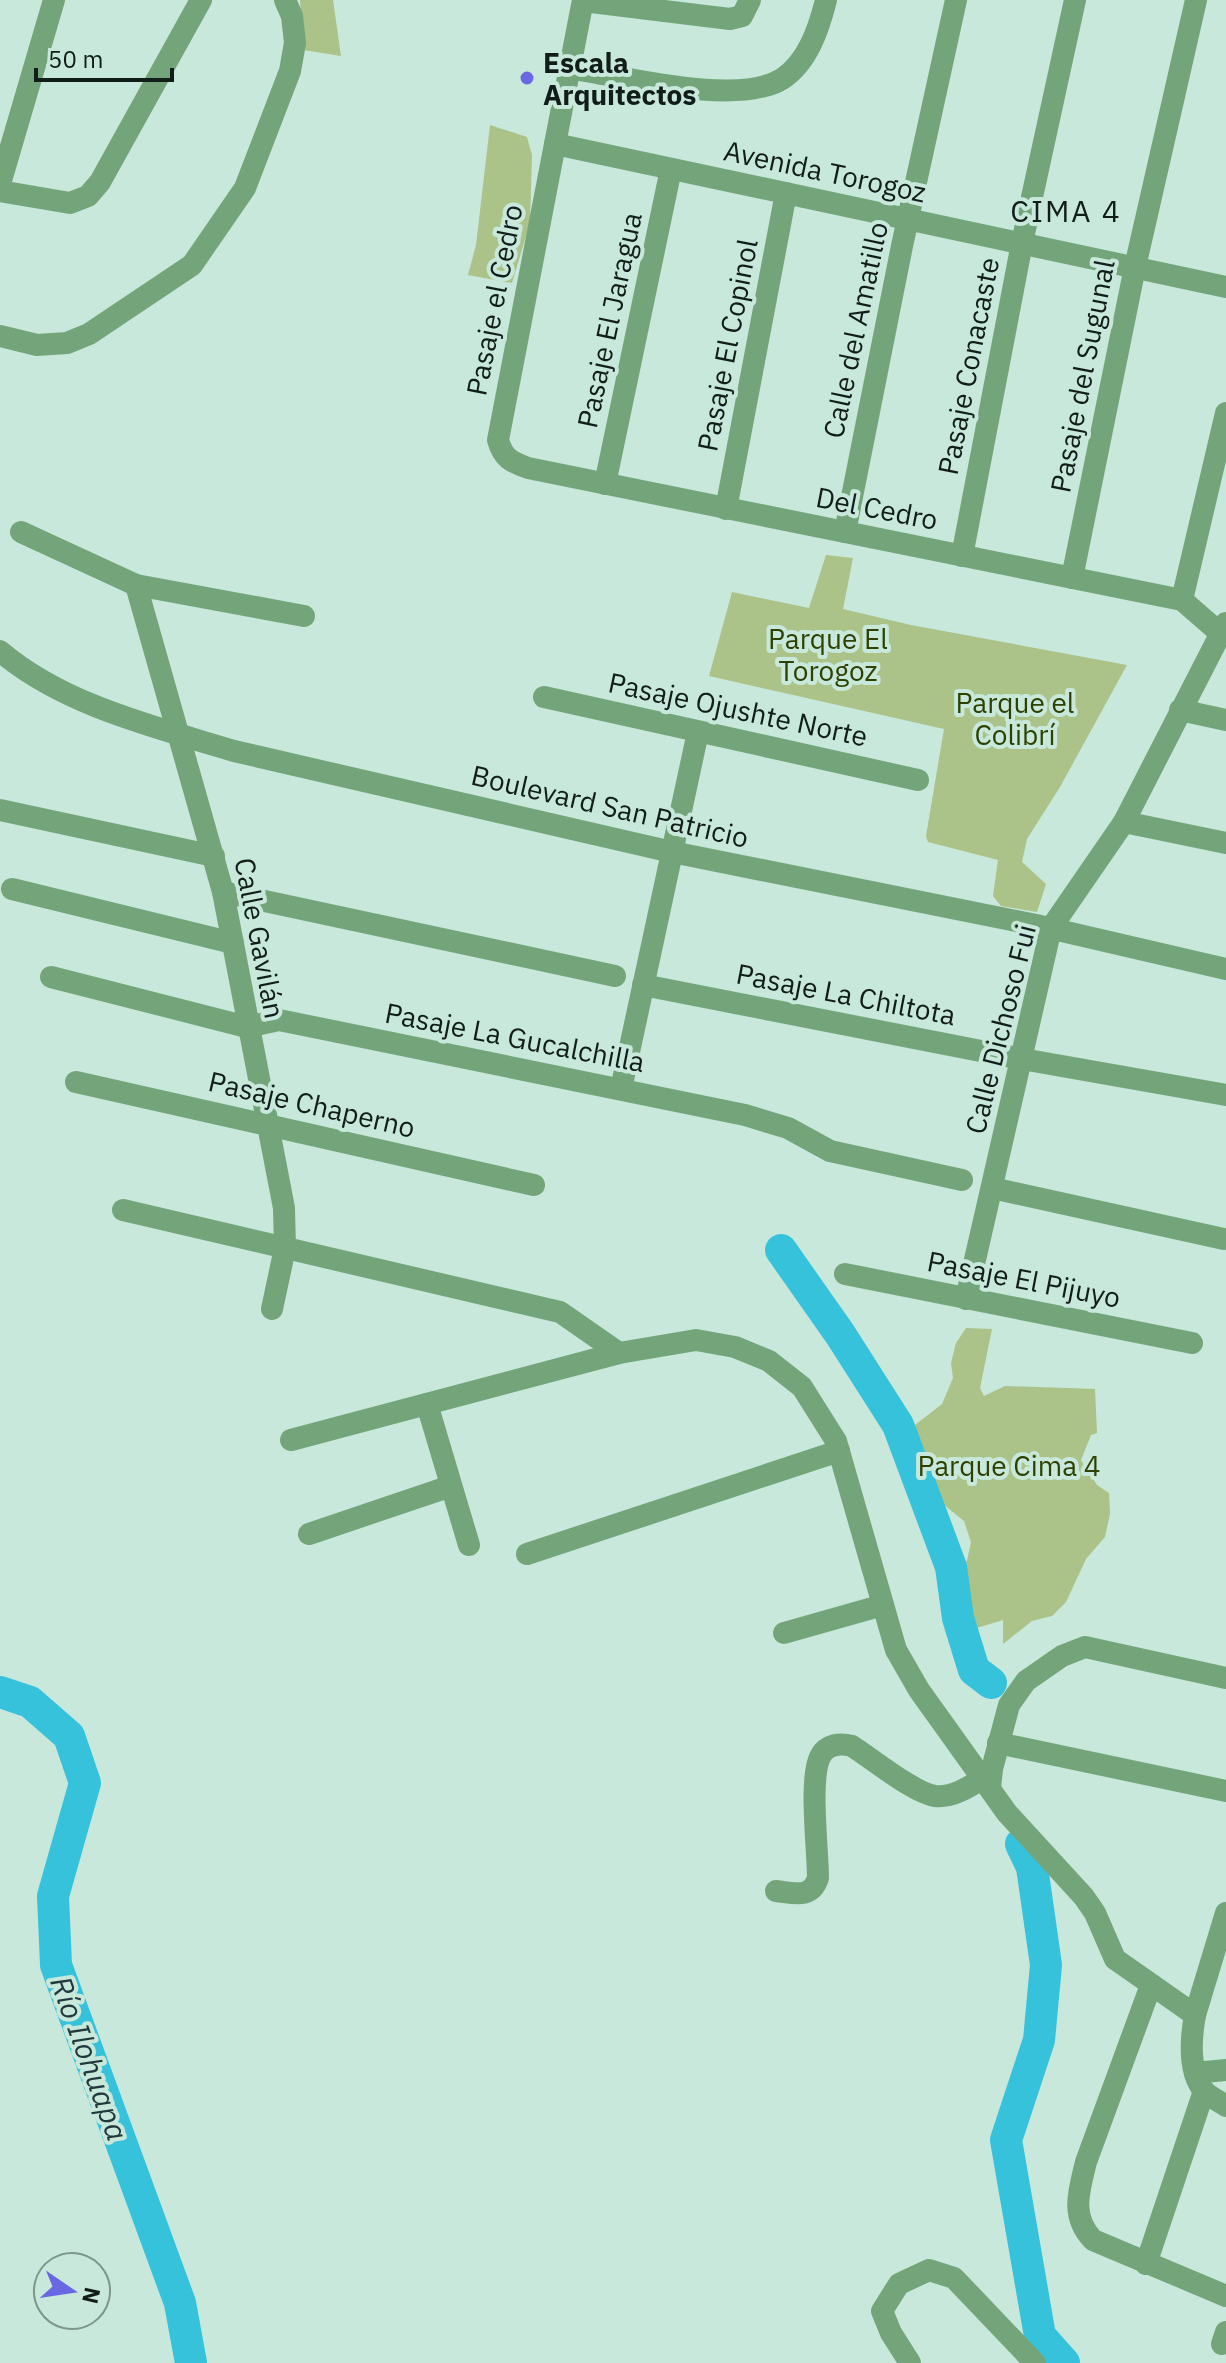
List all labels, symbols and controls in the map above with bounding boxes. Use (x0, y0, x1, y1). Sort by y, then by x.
scale bar (36, 32, 172, 82)
text: 50 m (48, 43, 103, 75)
place label: Escala Arquitectos (543, 44, 696, 113)
marker: Escala Arquitectos (518, 69, 536, 87)
street label: Avenida Torogoz (720, 132, 930, 210)
district label: CIMA 4 (1010, 191, 1122, 230)
street label: Pasaje el Cedro (457, 201, 531, 399)
street label: Pasaje El Jaragua (568, 209, 650, 431)
street label: Calle del Amatillo (814, 218, 896, 442)
street label: Pasaje El Copinol (688, 236, 766, 454)
street label: Pasaje Conacaste (929, 254, 1007, 478)
street label: Pasaje del Sugunal (1041, 257, 1123, 495)
street label: Del Cedro (813, 478, 941, 538)
park label: Parque El Torogoz (768, 620, 888, 689)
street label: Pasaje Ojushte Norte (605, 663, 871, 755)
park label: Parque el Colibrí (956, 684, 1074, 753)
street label: Boulevard San Patricio (468, 756, 752, 856)
street label: Calle Gavilán (226, 855, 294, 1021)
street label: Calle Dichoso Fui (956, 920, 1044, 1138)
street label: Pasaje La Chiltota (733, 955, 959, 1033)
street label: Pasaje La Gucalchilla (382, 994, 648, 1080)
street label: Pasaje Chaperno (205, 1062, 419, 1146)
street label: Pasaje El Pijuyo (924, 1242, 1124, 1316)
park label: Parque Cima 4 (917, 1447, 1101, 1484)
water label: Río Ilohuapa (42, 1970, 138, 2146)
north arrow (32, 2251, 112, 2331)
text: N (76, 2285, 108, 2307)

